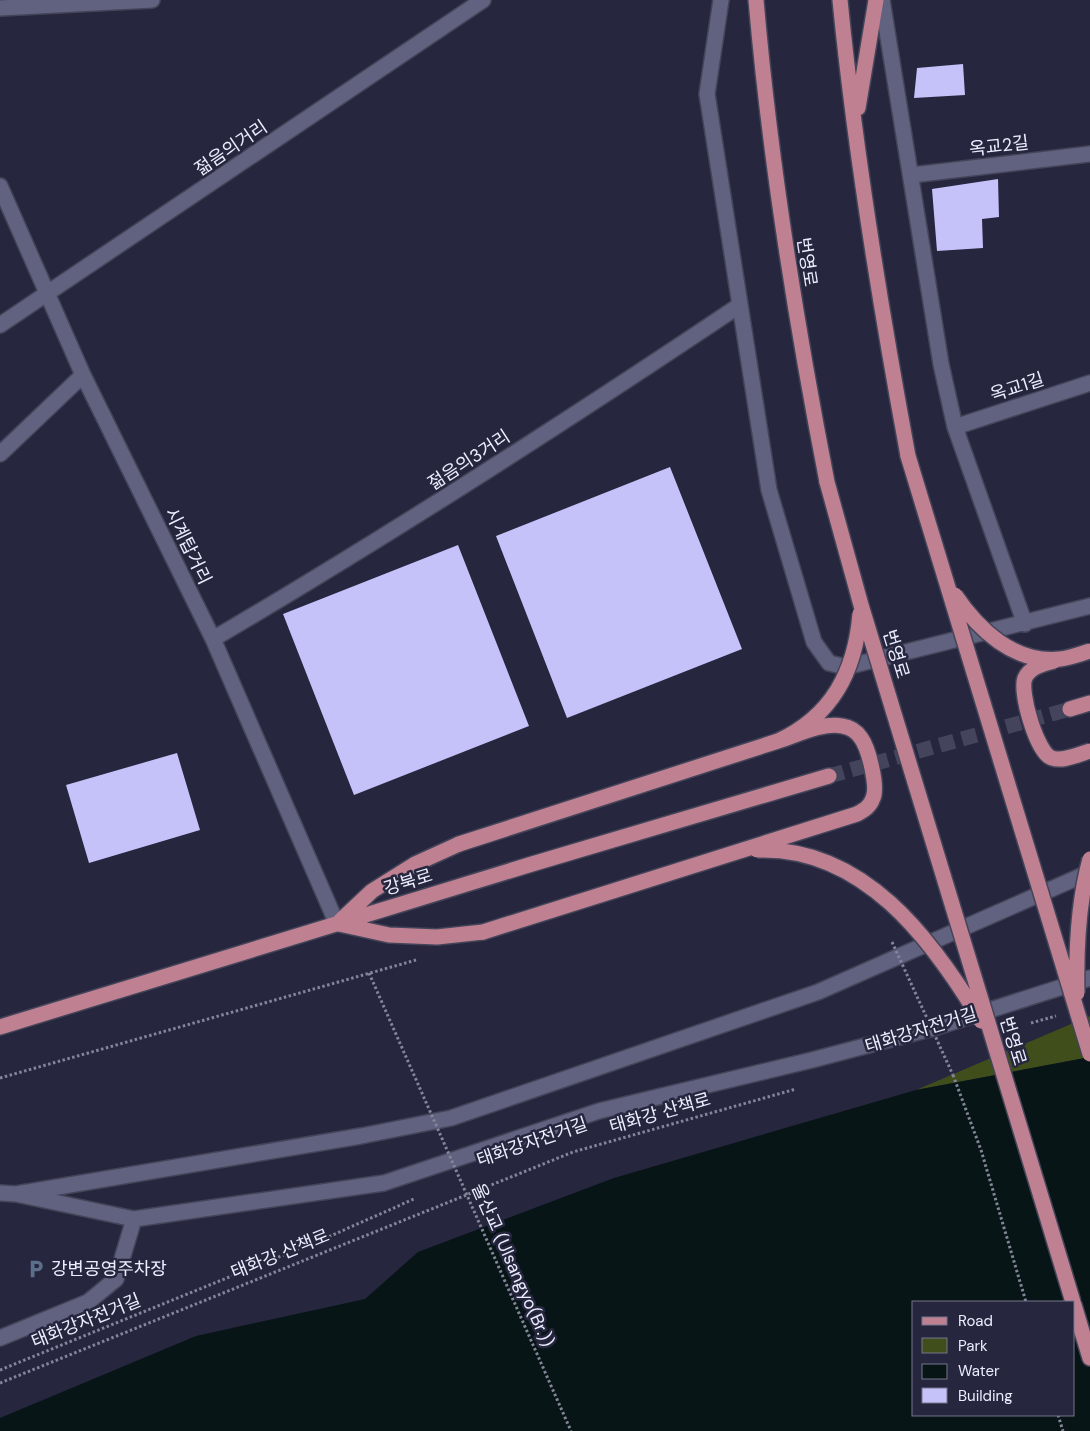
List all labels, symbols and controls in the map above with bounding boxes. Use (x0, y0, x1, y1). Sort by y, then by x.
street label: 젊음의거리 (190, 115, 272, 181)
street label: 옥교2길 (968, 130, 1030, 162)
street label: 번영로 (791, 236, 823, 288)
street label: 옥교1길 (987, 367, 1047, 407)
street label: 젊음의3거리 (423, 424, 515, 496)
street label: 시계탑거리 (159, 504, 217, 588)
street label: 번영로 (877, 627, 915, 681)
street label: 강북로 (381, 863, 435, 901)
street label: 태화강자전거길 (862, 1002, 980, 1058)
street label: 번영로 (994, 1014, 1032, 1068)
street label: 태화강 산책로 (607, 1087, 713, 1139)
street label: 태화강자전거길 (473, 1112, 591, 1172)
street label: 울산교 (Ulsangyo(Br.)) (466, 1179, 560, 1351)
street label: 태화강 산책로 (227, 1223, 333, 1285)
place label: 강변공영주차장 (51, 1257, 167, 1281)
parking icon: 강변공영주차장 (25, 1258, 47, 1280)
street label: 태화강자전거길 (28, 1288, 144, 1354)
legend (912, 1301, 1075, 1416)
text: Road (958, 1311, 993, 1331)
text: Park (958, 1336, 988, 1356)
text: Water (958, 1361, 1000, 1381)
text: Building (958, 1386, 1013, 1406)

